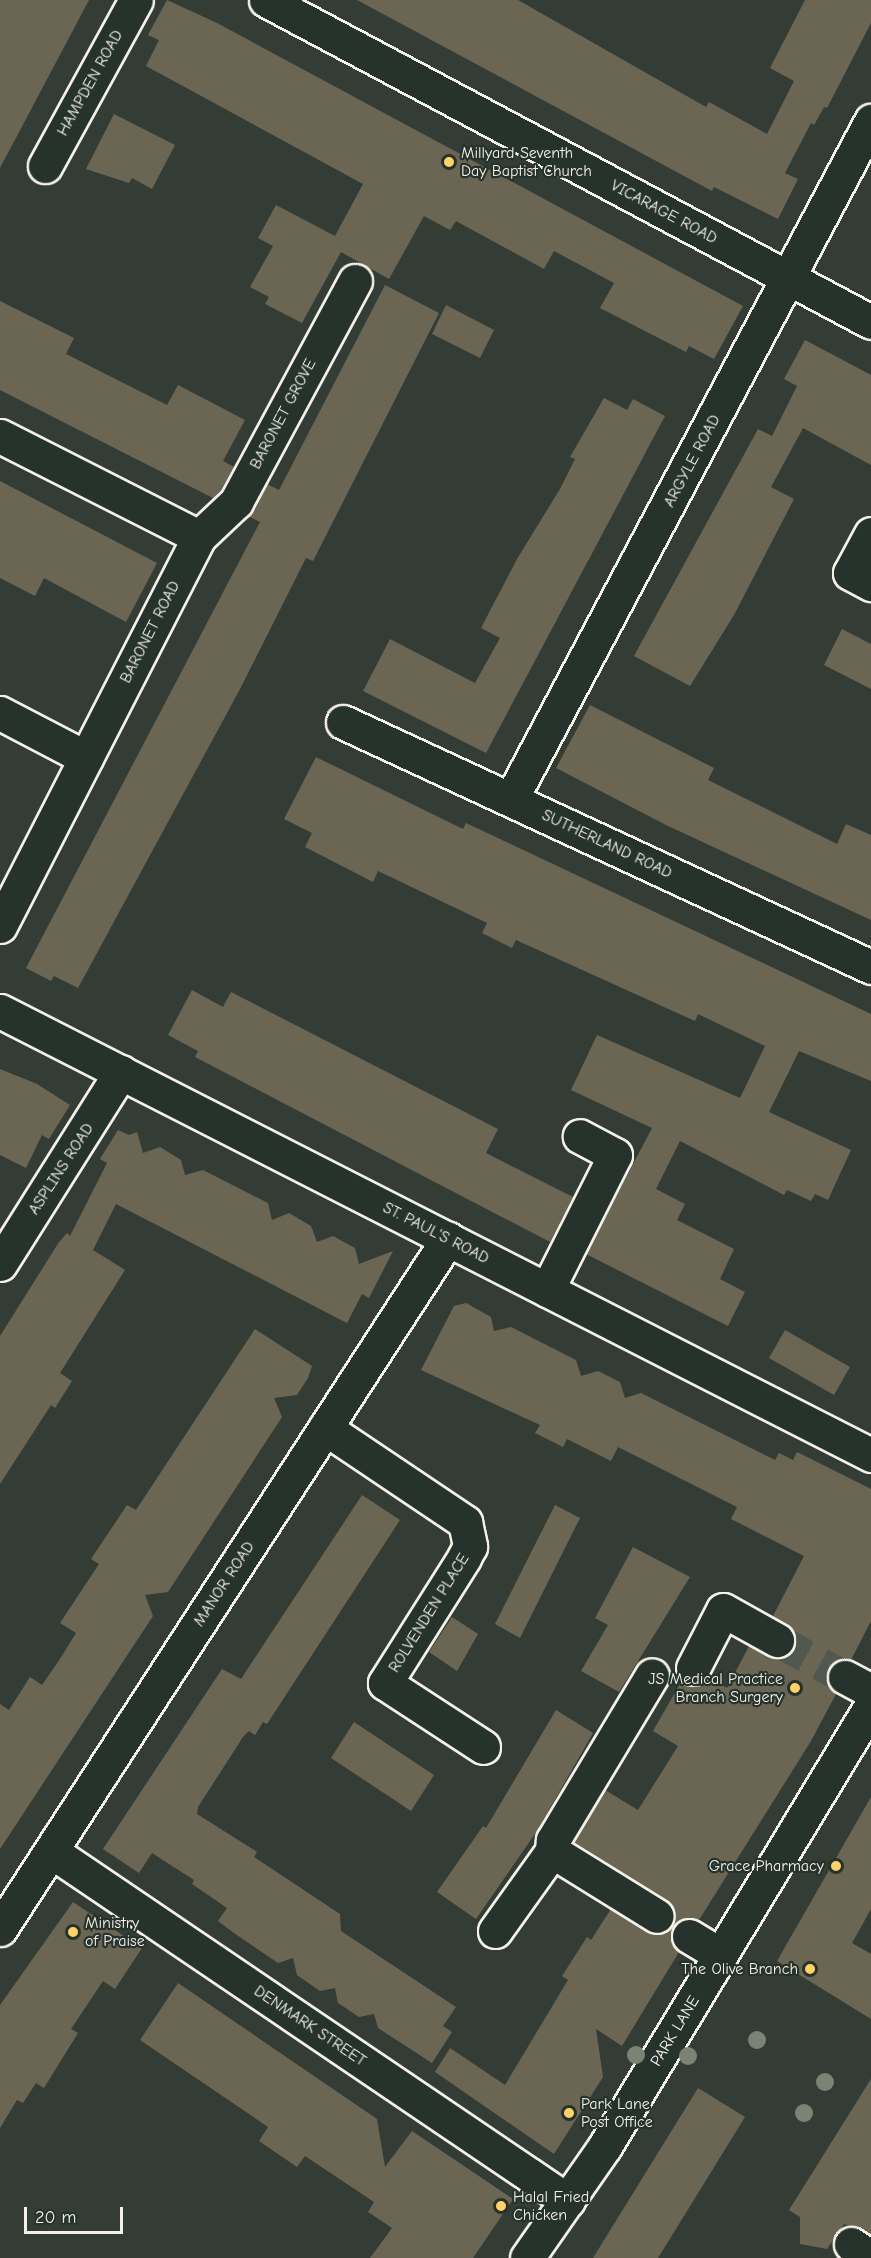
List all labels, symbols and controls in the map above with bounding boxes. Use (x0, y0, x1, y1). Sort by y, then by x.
street label: HAMPDEN ROAD (53, 27, 127, 139)
place label: Millyard Seventh Day Baptist Church (461, 143, 592, 181)
marker: Millyard Seventh Day Baptist Church (442, 155, 456, 169)
street label: VICARAGE ROAD (607, 176, 721, 248)
street label: BARONET GROVE (246, 356, 320, 472)
street label: ARGYLE ROAD (660, 411, 724, 511)
street label: BARONET ROAD (116, 578, 184, 686)
street label: SUTHERLAND ROAD (539, 805, 675, 883)
street label: ASPLINS ROAD (24, 1120, 98, 1218)
street label: ST. PAUL'S ROAD (380, 1198, 492, 1268)
street label: MANOR ROAD (189, 1538, 259, 1630)
street label: ROLVENDEN PLACE (385, 1550, 473, 1676)
place label: JS Medical Practice Branch Surgery (648, 1669, 783, 1707)
marker: JS Medical Practice Branch Surgery (788, 1681, 802, 1695)
place label: Grace Pharmacy (709, 1856, 824, 1876)
marker: Grace Pharmacy (829, 1859, 843, 1873)
place label: Ministry of Praise (85, 1913, 145, 1951)
marker: Ministry of Praise (66, 1925, 80, 1939)
place label: The Olive Branch (681, 1959, 798, 1979)
marker: The Olive Branch (803, 1962, 817, 1976)
street label: DENMARK STREET (250, 1981, 370, 2071)
street label: PARK LANE (646, 1992, 704, 2070)
place label: Park Lane Post Office (581, 2094, 653, 2132)
marker: Park Lane Post Office (562, 2106, 576, 2120)
place label: Halal Fried Chicken (513, 2187, 589, 2225)
scale bar (27, 2195, 126, 2233)
marker: Halal Fried Chicken (494, 2199, 508, 2213)
text: 20 m (35, 2207, 76, 2228)

